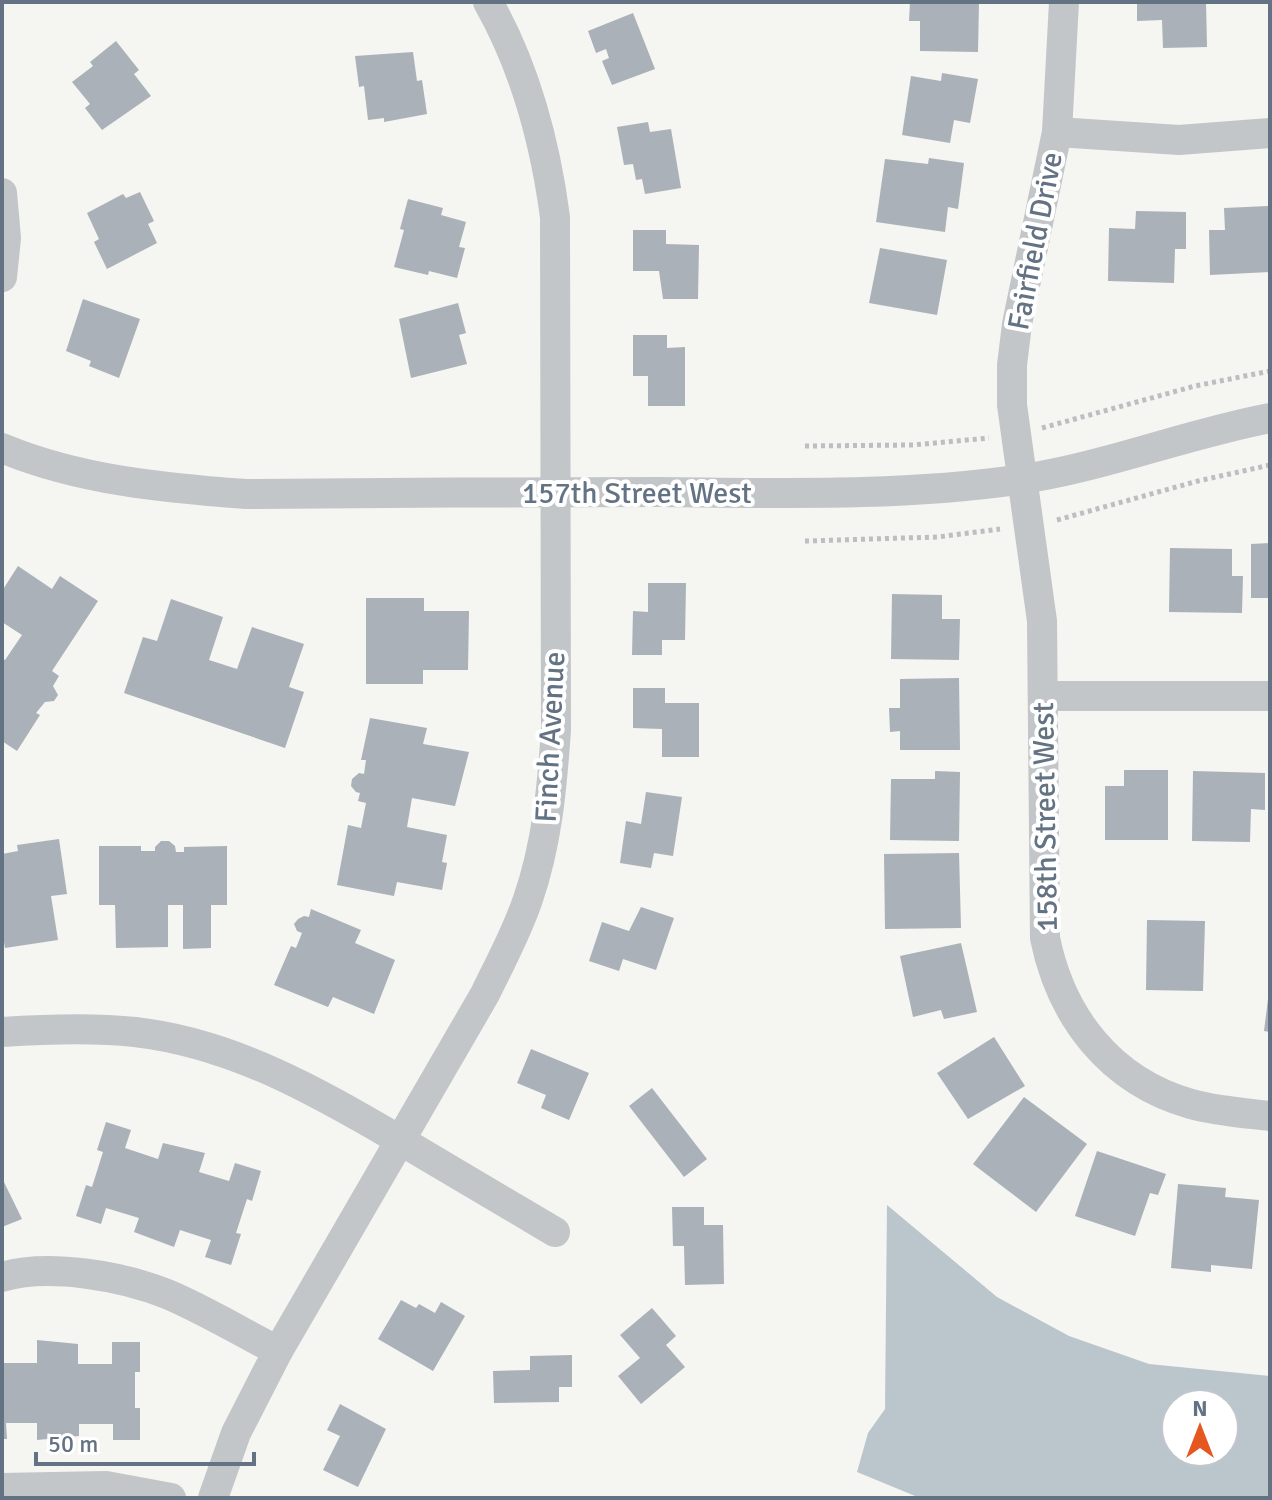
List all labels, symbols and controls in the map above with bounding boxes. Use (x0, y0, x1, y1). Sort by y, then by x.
street label: Fairfield Drive (1000, 149, 1071, 333)
street label: 157th Street West (522, 475, 752, 512)
street label: Finch Avenue (528, 651, 573, 823)
street label: 158th Street West (1025, 702, 1066, 932)
north arrow (1160, 1388, 1240, 1468)
text: N (1192, 1395, 1208, 1422)
scale bar (36, 1416, 254, 1466)
text: 50 m (48, 1429, 98, 1459)

